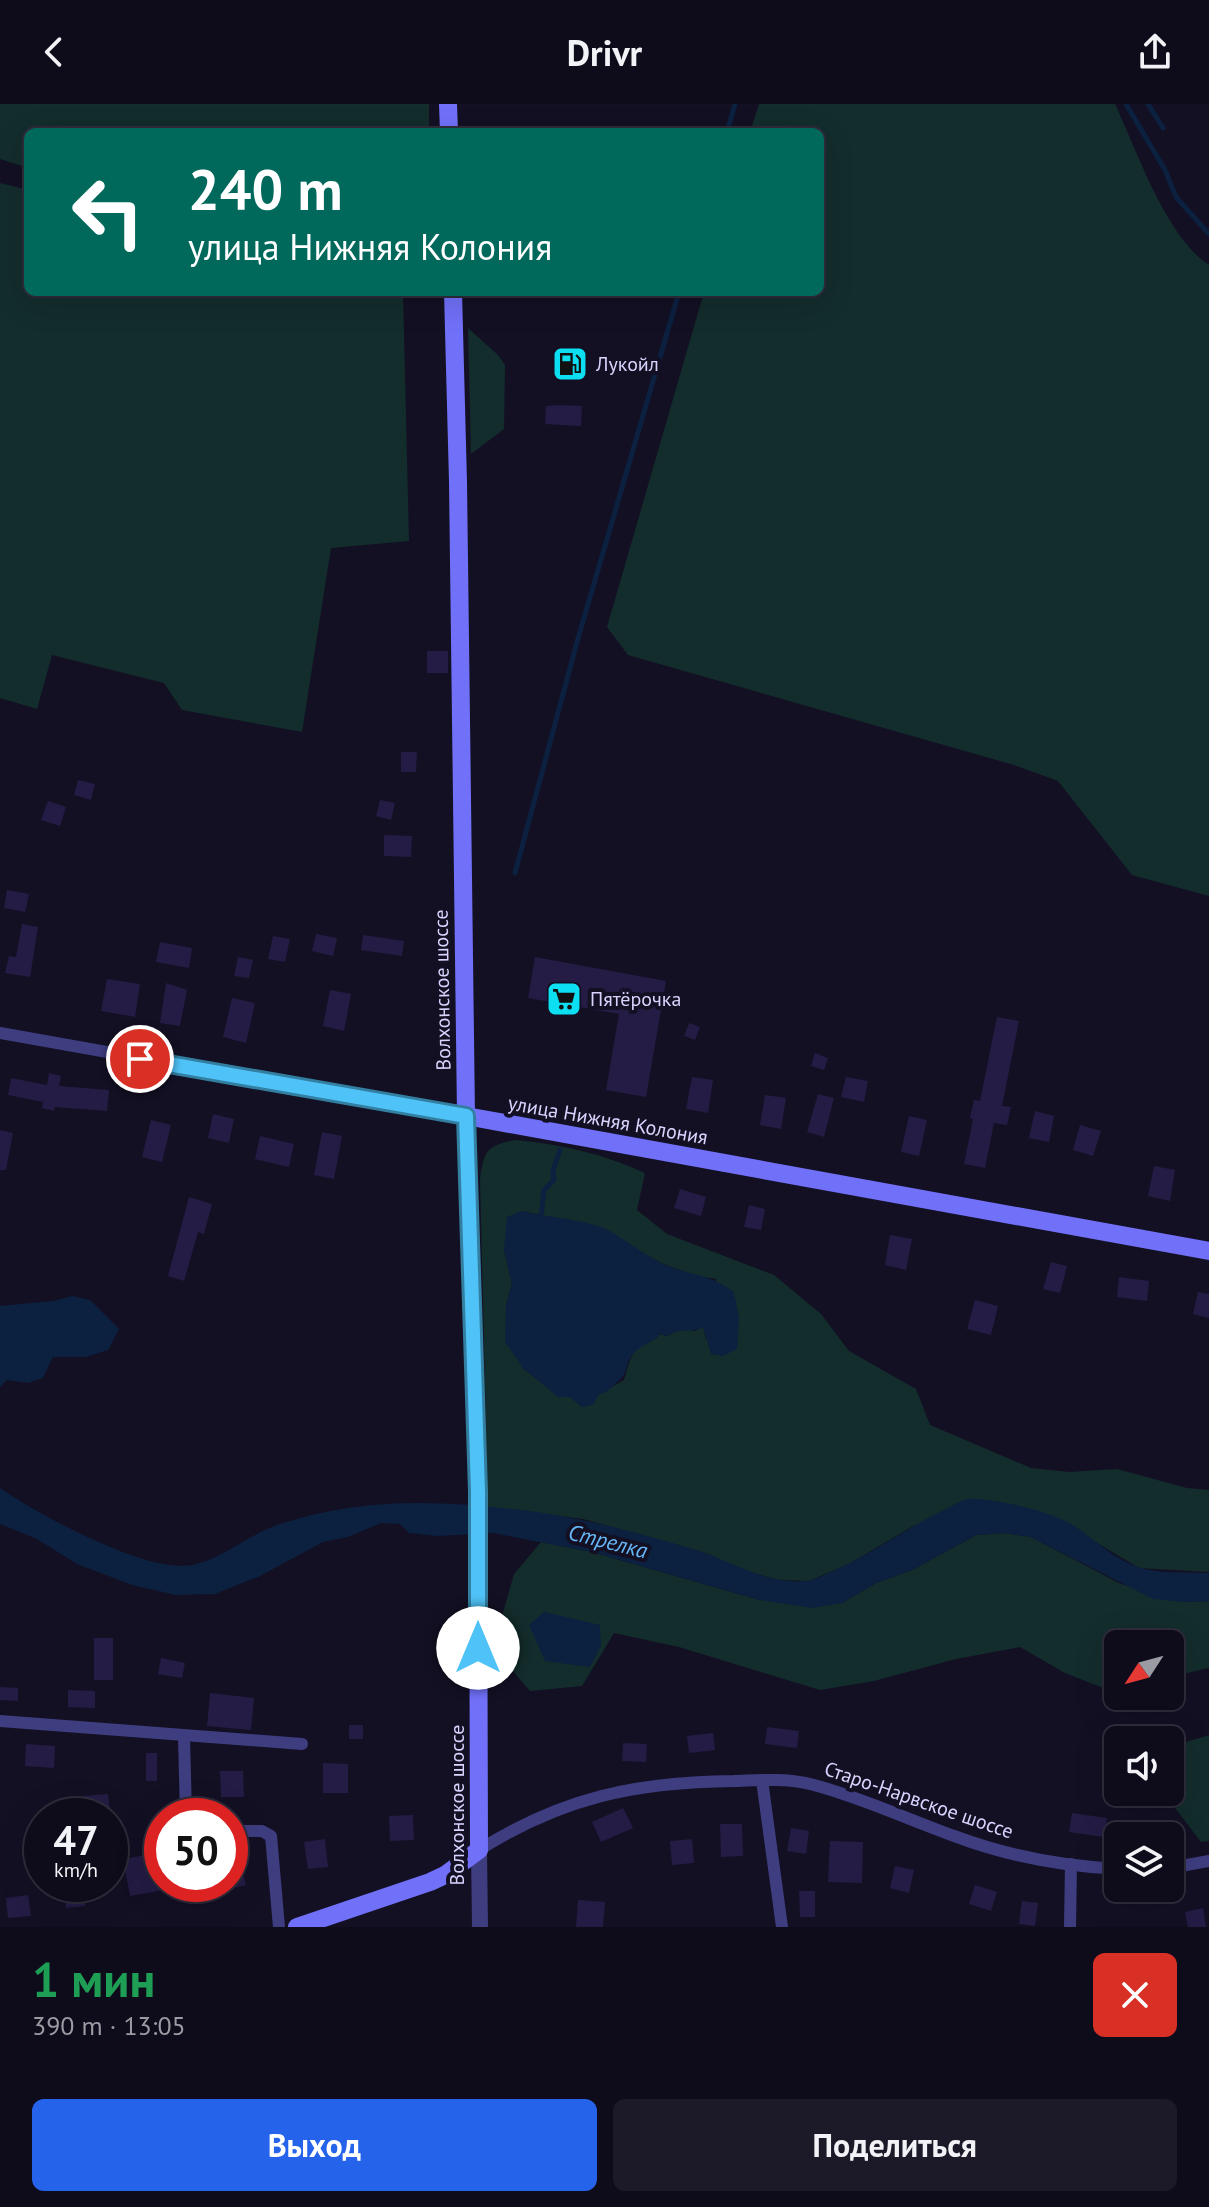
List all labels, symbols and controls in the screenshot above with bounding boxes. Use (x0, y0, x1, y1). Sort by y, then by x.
text: Drivr (567, 29, 642, 76)
icon: back (32, 30, 76, 74)
icon: share (1133, 30, 1177, 74)
text: 240 m (188, 153, 343, 225)
icon: left (56, 160, 160, 264)
text: улица Нижняя Колония (188, 223, 552, 270)
fuel station icon: Лукойл (551, 345, 589, 383)
place label: Лукойл (595, 351, 659, 377)
street label: Волхонское шоссе (428, 909, 456, 1071)
supermarket icon: Пятёрочка (545, 980, 583, 1018)
place label: Пятёрочка (590, 986, 681, 1012)
pin (106, 1025, 174, 1093)
icon: arrive (118, 1037, 162, 1081)
street label: улица Нижняя Колония (506, 1090, 710, 1150)
water label: Стрелка (566, 1518, 651, 1564)
position arrow (436, 1606, 520, 1690)
north arrow (1104, 1630, 1184, 1710)
map controls (1104, 1630, 1184, 1902)
street label: Волхонское шоссе (444, 1724, 470, 1886)
button: sound (1104, 1726, 1184, 1806)
street label: Старо-Нарвское шоссе (821, 1755, 1017, 1845)
speed limit sign: 50 (144, 1798, 248, 1902)
text: 47 (53, 1814, 99, 1866)
button: layers (1104, 1822, 1184, 1902)
text: km/h (54, 1857, 98, 1883)
text: 1 мин (32, 1948, 155, 2010)
button: close (1093, 1953, 1177, 2037)
text: 390 m · 13:05 (32, 2009, 186, 2042)
button: Выход (32, 2099, 597, 2191)
button: Поделиться (613, 2099, 1177, 2191)

